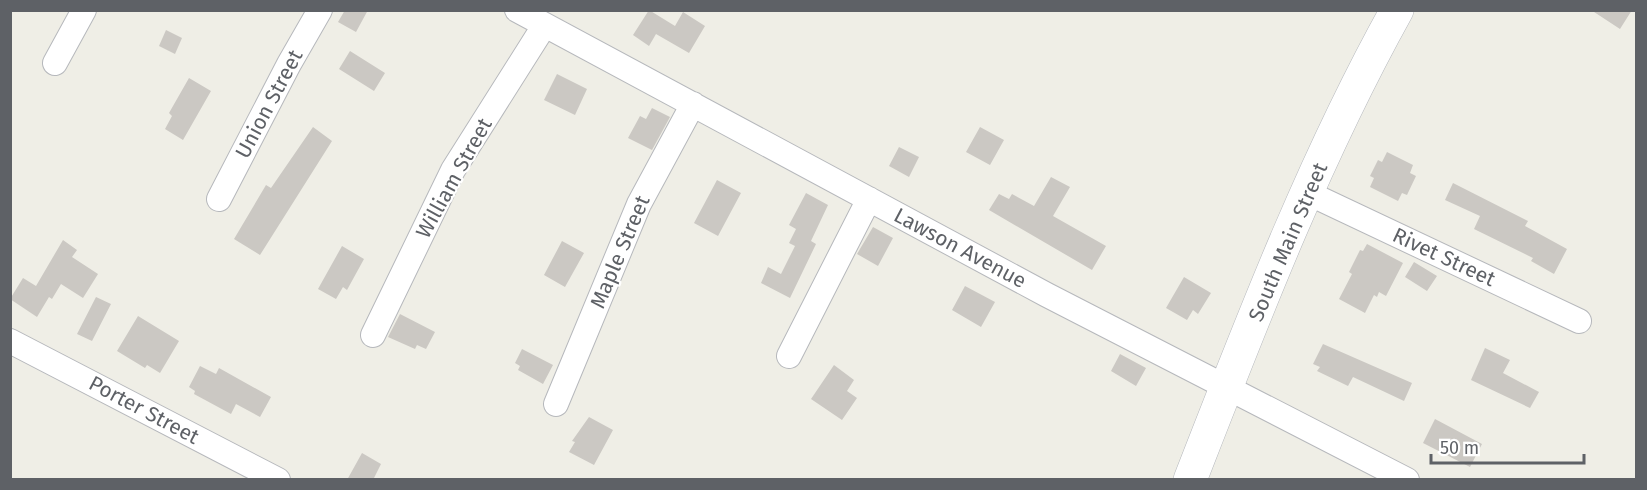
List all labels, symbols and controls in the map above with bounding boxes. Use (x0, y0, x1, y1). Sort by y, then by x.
street label: Union Street (230, 45, 309, 163)
street label: William Street (410, 113, 498, 243)
street label: South Main Street (1243, 158, 1333, 325)
street label: Maple Street (585, 191, 656, 312)
street label: Lawson Avenue (889, 202, 1031, 294)
street label: Rivet Street (1388, 222, 1500, 292)
street label: Porter Street (84, 370, 204, 450)
scale bar (1431, 427, 1584, 465)
text: 50 m (1440, 437, 1479, 459)

